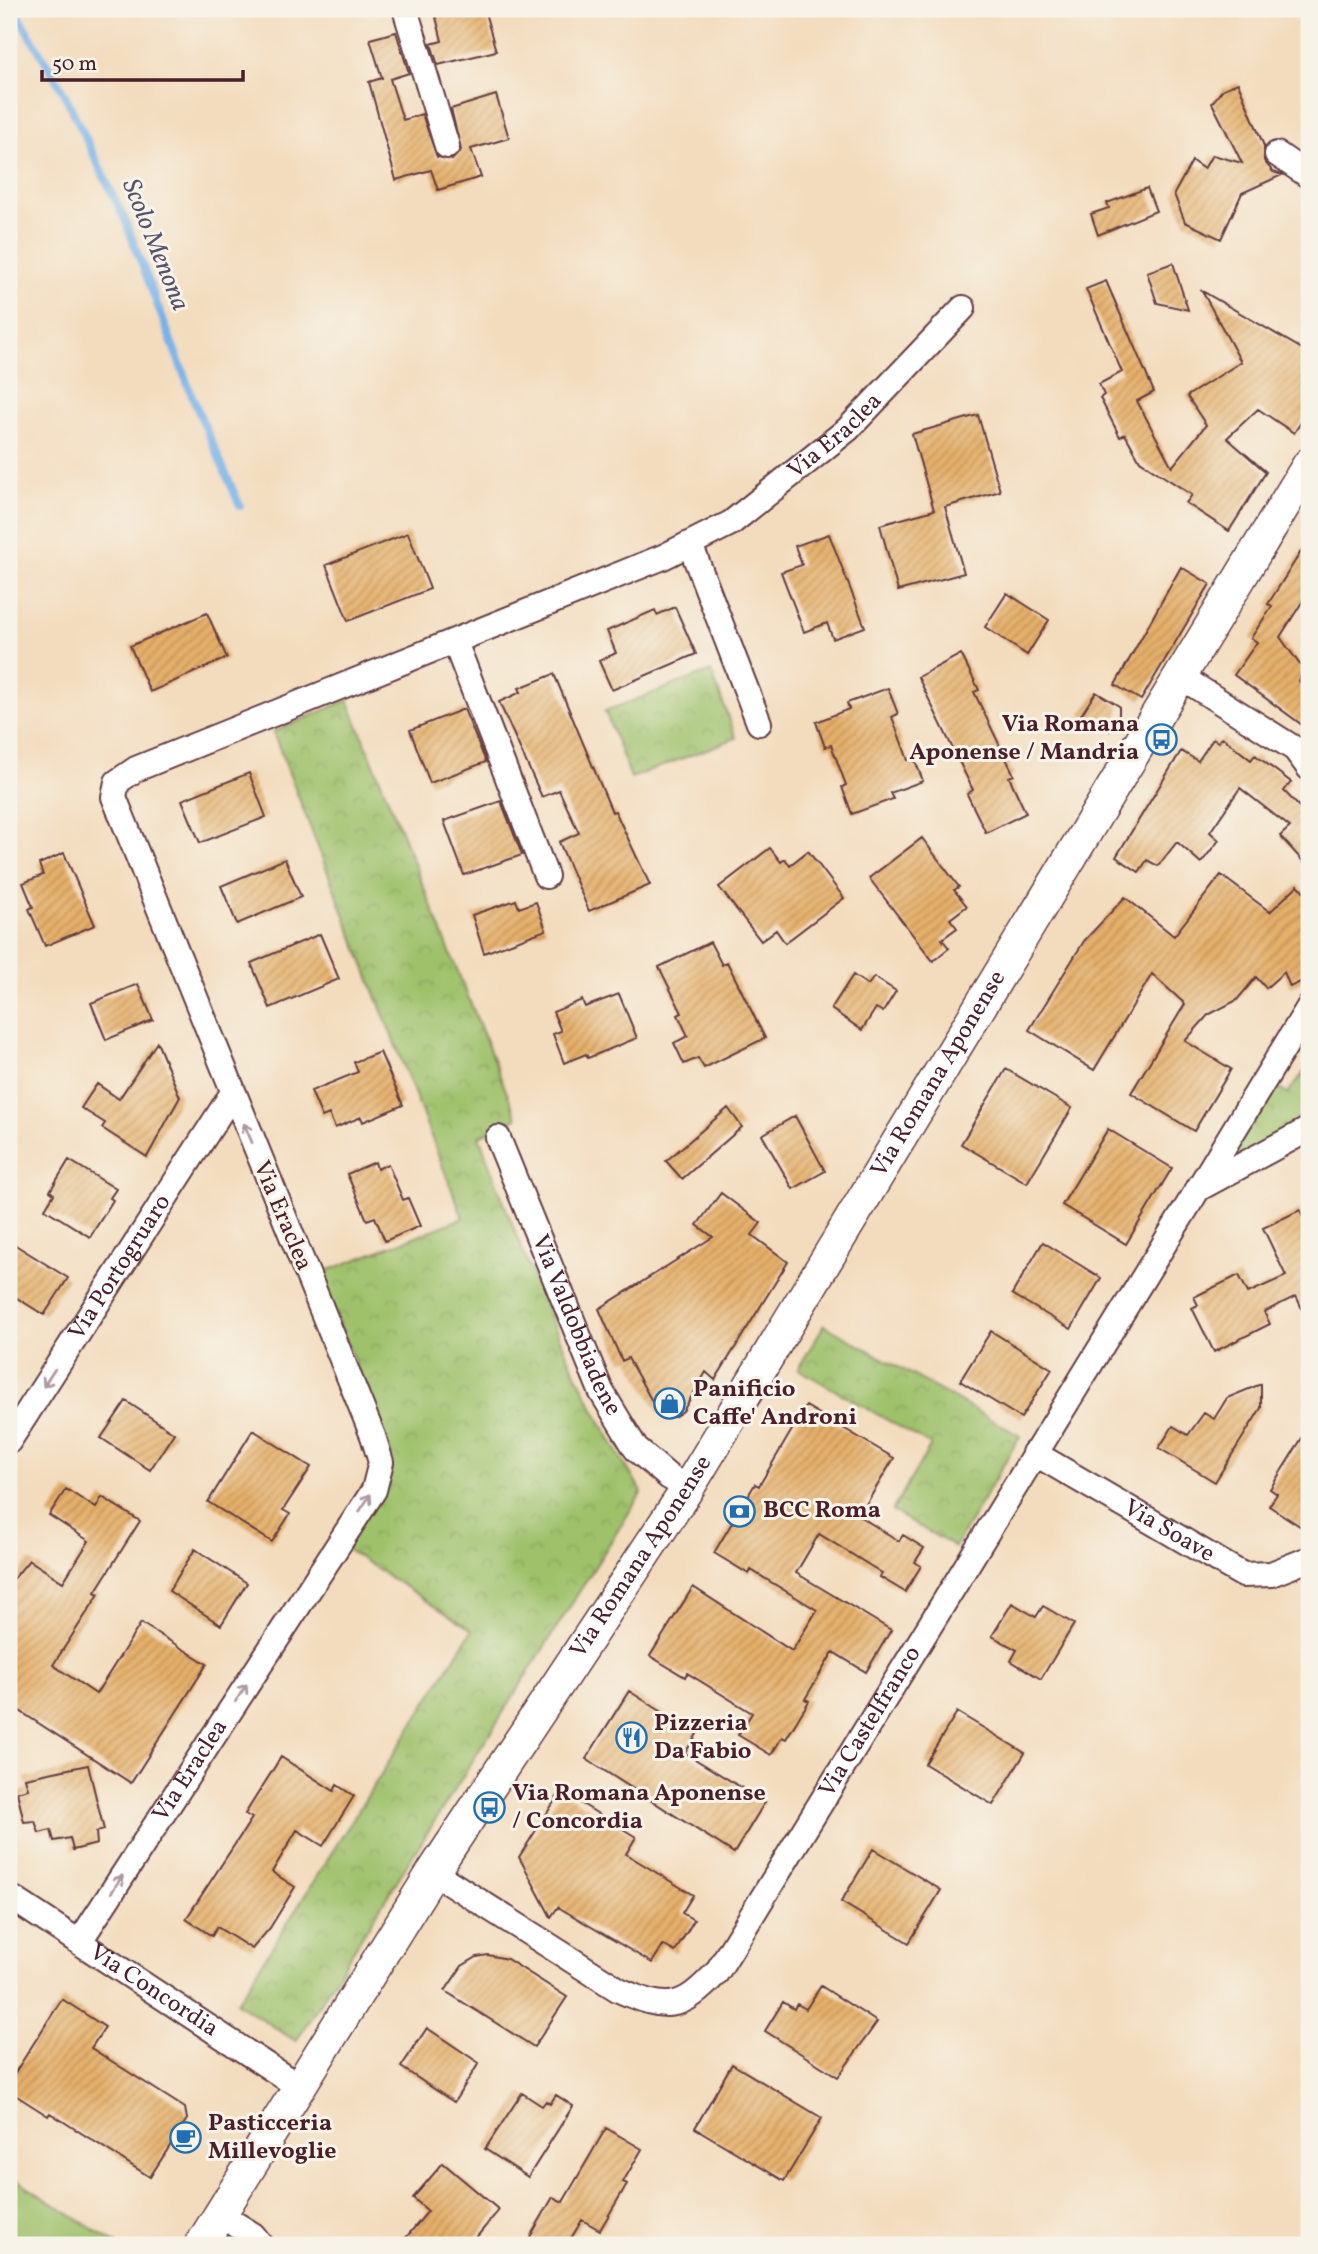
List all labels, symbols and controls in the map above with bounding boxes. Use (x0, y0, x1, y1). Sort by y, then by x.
scale bar (42, 38, 243, 82)
text: 50 m (52, 50, 97, 79)
water label: Scolo Menona (112, 174, 198, 316)
street label: Via Eraclea (781, 386, 890, 488)
place label: Via Romana Aponense / Mandria (909, 708, 1139, 770)
bus stop icon: Via Romana Aponense / Mandria (1145, 722, 1179, 756)
street label: Via Romana Aponense (863, 964, 1015, 1184)
one-way arrow (241, 1123, 254, 1144)
street label: Via Eraclea (244, 1156, 320, 1276)
street label: Via Portogruaro (61, 1188, 180, 1347)
street label: Via Valdobbiadene (522, 1230, 629, 1423)
one-way arrow (42, 1367, 56, 1387)
place label: Panificio Caffe' Androni (693, 1373, 857, 1435)
shop icon: Panificio Caffe' Androni (653, 1387, 687, 1421)
street label: Via Romana Aponense (562, 1449, 721, 1665)
street label: Via Soave (1117, 1492, 1221, 1572)
one-way arrow (358, 1493, 372, 1513)
bank icon: BCC Roma (723, 1494, 757, 1528)
place label: BCC Roma (763, 1494, 881, 1528)
street label: Via Castelfranco (811, 1640, 930, 1804)
one-way arrow (235, 1684, 249, 1704)
place label: Pizzeria Da Fabio (654, 1707, 752, 1769)
street label: Via Eraclea (145, 1713, 237, 1829)
restaurant icon: Pizzeria Da Fabio (614, 1721, 648, 1755)
place label: Via Romana Aponense / Concordia (512, 1777, 766, 1839)
bus stop icon: Via Romana Aponense / Concordia (472, 1791, 506, 1825)
one-way arrow (110, 1875, 125, 1894)
street label: Via Concordia (82, 1936, 225, 2046)
place label: Pasticceria Millevoglie (208, 2107, 336, 2169)
cafe icon: Pasticceria Millevoglie (168, 2121, 202, 2155)

